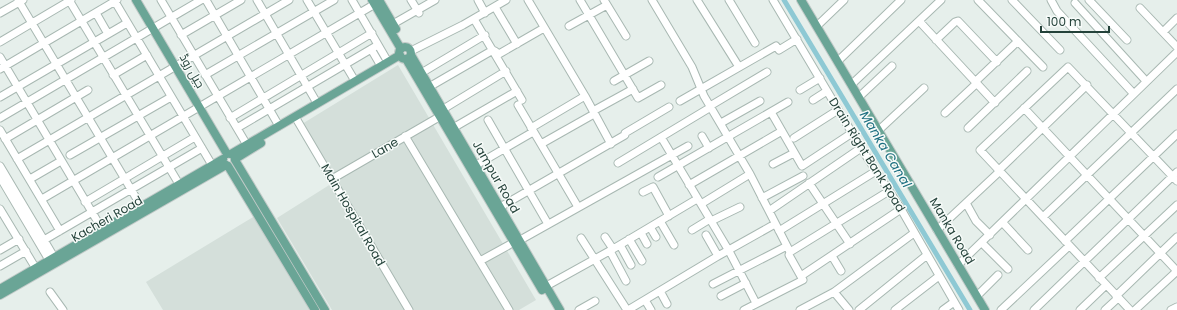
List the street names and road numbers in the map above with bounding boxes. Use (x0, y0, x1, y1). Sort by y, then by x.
street label: جیل روڈ (176, 50, 209, 91)
street label: Drain Right Bank Road (825, 94, 910, 215)
street label: Lane (368, 133, 401, 162)
street label: Jampur Road (469, 137, 524, 216)
street label: Main Hospital Road (317, 161, 390, 269)
street label: Kacheri Road (68, 191, 145, 246)
street label: Manka Road (926, 194, 979, 267)

